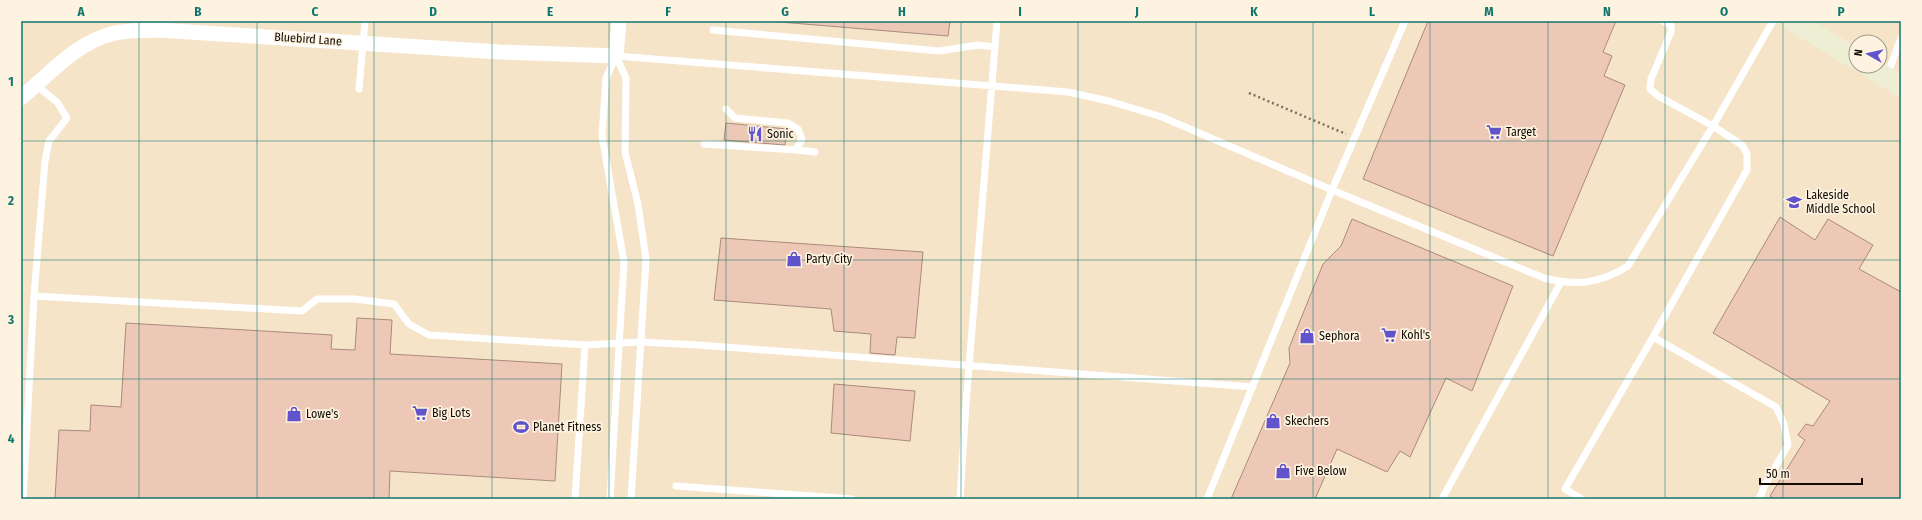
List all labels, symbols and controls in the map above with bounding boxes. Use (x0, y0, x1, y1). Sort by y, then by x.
text: A (76, 4, 85, 19)
text: B (194, 4, 202, 19)
text: C (312, 4, 319, 19)
text: D (429, 4, 437, 19)
text: E (547, 4, 553, 19)
text: F (665, 4, 671, 19)
text: G (781, 4, 789, 19)
text: H (898, 4, 906, 19)
text: I (1018, 4, 1022, 19)
text: J (1134, 4, 1139, 19)
text: K (1250, 4, 1258, 19)
text: L (1369, 4, 1375, 19)
text: M (1484, 4, 1494, 19)
text: N (1603, 4, 1611, 19)
text: O (1720, 4, 1728, 19)
text: P (1837, 4, 1845, 19)
street label: Bluebird Lane (274, 30, 342, 48)
north arrow (1848, 34, 1888, 74)
text: N (1852, 49, 1865, 57)
text: 1 (8, 74, 14, 89)
supermarket icon: Target (1485, 123, 1503, 141)
restaurant icon: Sonic (746, 125, 764, 143)
place label: Target (1506, 125, 1536, 139)
place label: Sonic (767, 127, 794, 141)
place label: Lakeside Middle School (1806, 188, 1875, 216)
text: 2 (7, 193, 14, 208)
school or university icon: Lakeside Middle School (1785, 193, 1803, 211)
shop icon: Party City (785, 250, 803, 268)
place label: Party City (806, 252, 853, 266)
text: 3 (7, 312, 14, 327)
supermarket icon: Kohl's (1380, 326, 1398, 344)
shop icon: Sephora (1298, 327, 1316, 345)
place label: Kohl's (1401, 328, 1430, 342)
place label: Sephora (1319, 329, 1360, 343)
supermarket icon: Big Lots (411, 404, 429, 422)
shop icon: Lowe's (285, 405, 303, 423)
place label: Big Lots (432, 406, 470, 420)
place label: Lowe's (306, 407, 338, 421)
shop icon: Skechers (1264, 412, 1282, 430)
place label: Skechers (1285, 414, 1329, 428)
sports icon: Planet Fitness (512, 418, 530, 436)
place label: Planet Fitness (533, 420, 601, 434)
text: 4 (8, 431, 15, 446)
scale bar (1760, 460, 1862, 486)
shop icon: Five Below (1274, 462, 1292, 480)
place label: Five Below (1295, 464, 1347, 478)
text: 50 m (1766, 467, 1790, 481)

